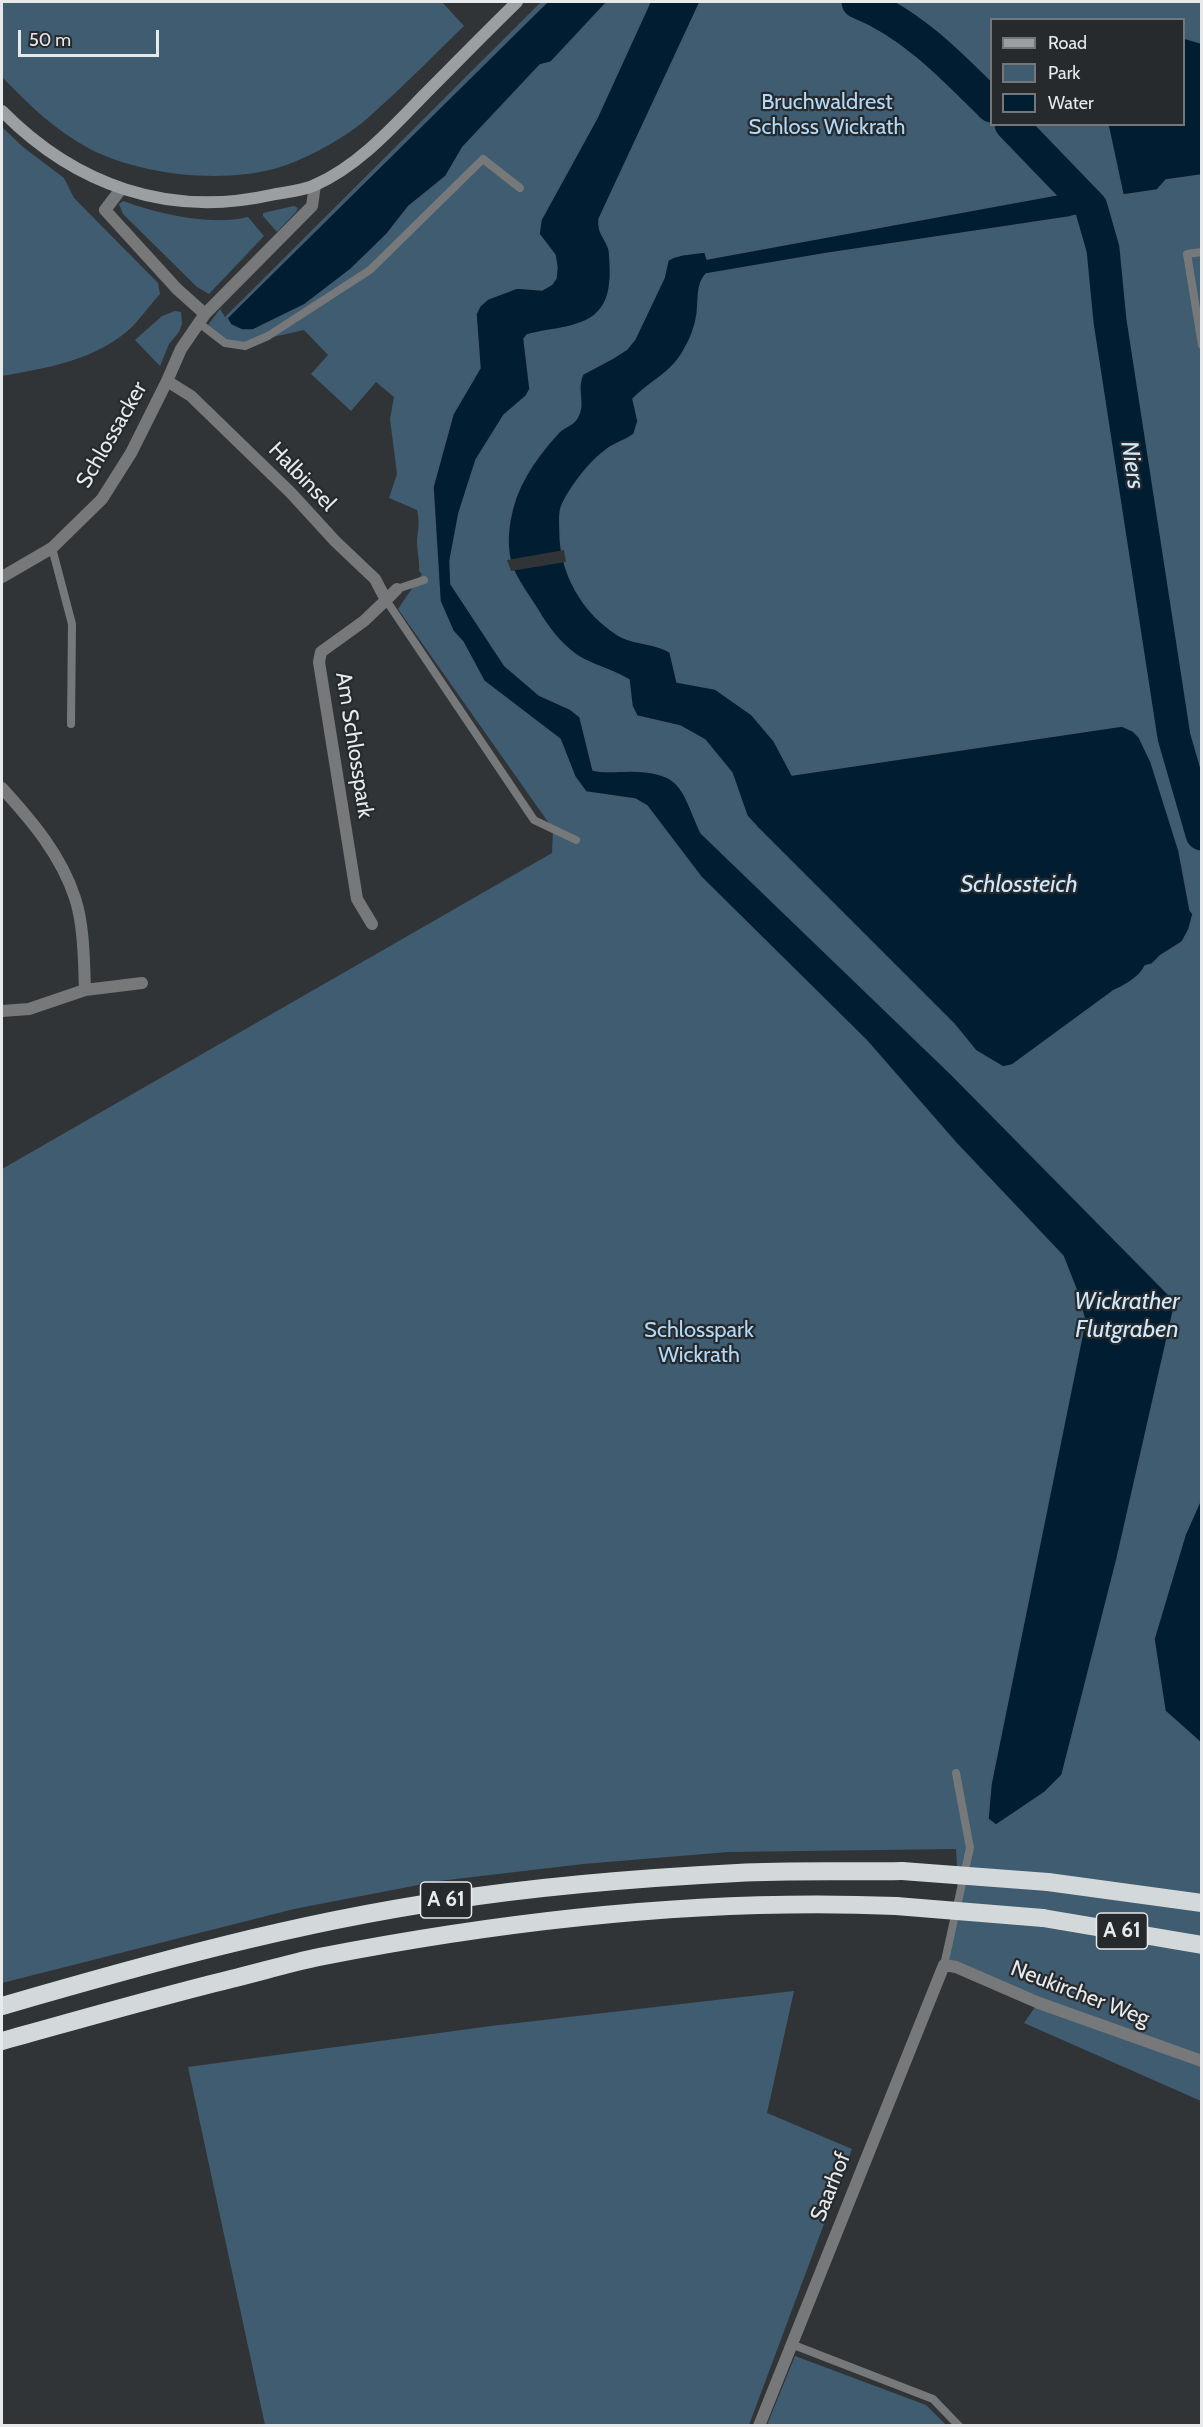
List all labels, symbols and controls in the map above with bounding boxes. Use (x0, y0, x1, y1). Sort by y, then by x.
scale bar (21, 18, 162, 56)
legend (990, 18, 1185, 126)
text: 50 m (29, 29, 71, 51)
text: Road (1048, 32, 1087, 54)
text: Park (1048, 62, 1080, 84)
park label: Bruchwaldrest Schloss Wickrath (749, 90, 905, 142)
text: Water (1048, 92, 1094, 114)
street label: Schlossacker (71, 377, 153, 493)
street label: Halbinsel (263, 437, 341, 517)
water label: Niers (1114, 439, 1150, 491)
street label: Am Schlosspark (329, 670, 379, 820)
water label: Schlossteich (960, 871, 1078, 899)
water label: Wickrather Flutgraben (1074, 1288, 1180, 1344)
park label: Schlosspark Wickrath (644, 1318, 754, 1370)
road number: A 61 (420, 1882, 472, 1918)
road number: A 61 (1096, 1913, 1148, 1949)
street label: Neukircher Weg (1007, 1955, 1153, 2033)
street label: Saarhof (805, 2149, 857, 2225)

